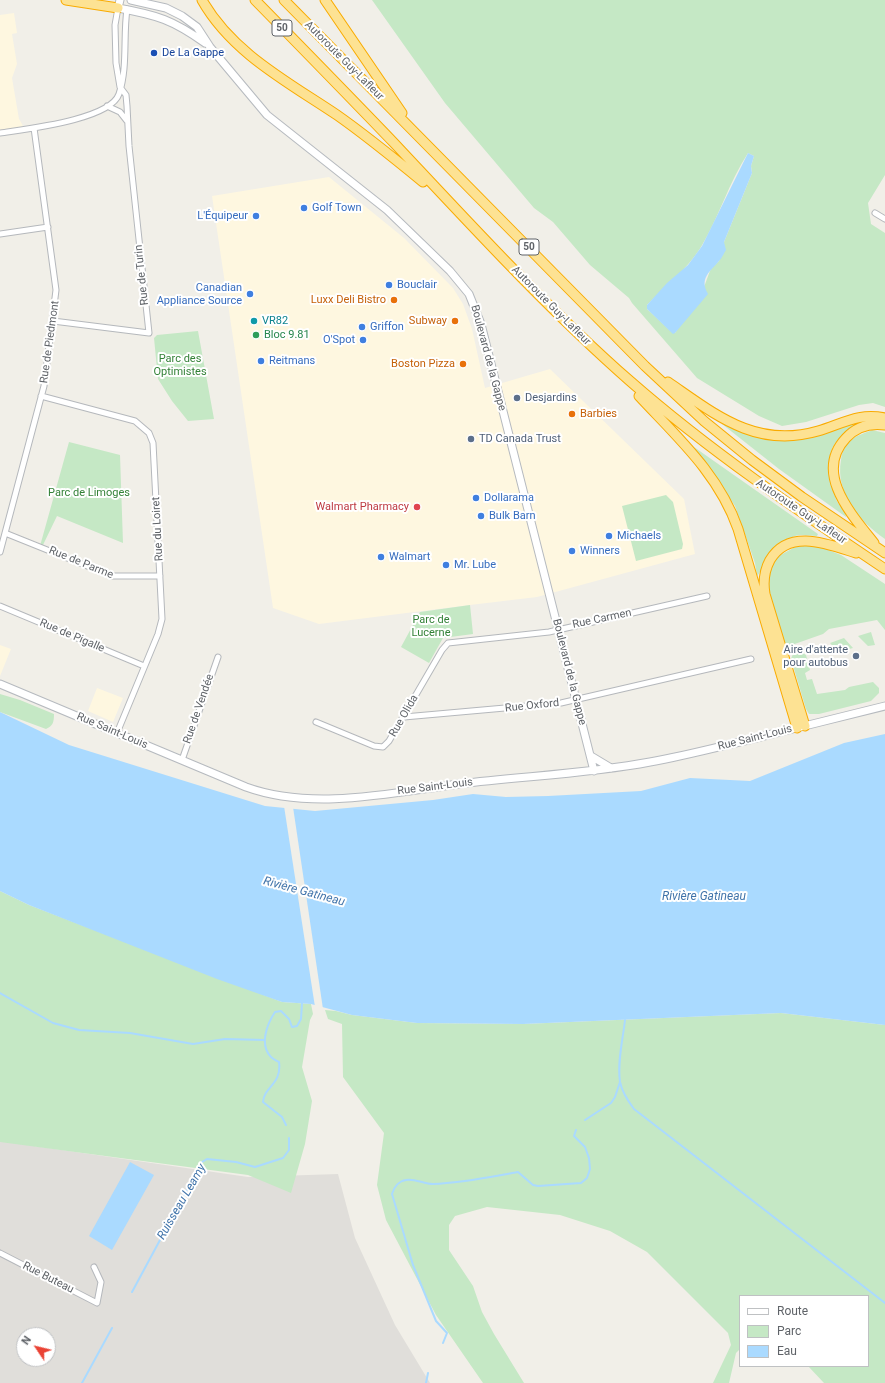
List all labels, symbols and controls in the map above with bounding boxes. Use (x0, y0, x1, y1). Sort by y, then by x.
street label: Autoroute Guy-Lafleur (302, 19, 386, 103)
road number: 50 (272, 20, 292, 36)
place label: De La Gappe (162, 46, 224, 60)
marker: De La Gappe (149, 48, 159, 58)
place label: Golf Town (312, 201, 362, 215)
marker: Golf Town (299, 203, 309, 213)
place label: L'Équipeur (197, 209, 248, 223)
marker: L'Équipeur (251, 211, 261, 221)
road number: 50 (519, 239, 539, 255)
street label: Rue de Turin (132, 244, 152, 306)
street label: Autoroute Guy-Lafleur (509, 264, 593, 348)
place label: Bouclair (397, 278, 437, 292)
marker: Bouclair (384, 280, 394, 290)
place label: Canadian Appliance Source (157, 281, 242, 307)
marker: Canadian Appliance Source (245, 289, 255, 299)
place label: Luxx Deli Bistro (311, 293, 386, 307)
marker: Luxx Deli Bistro (389, 295, 399, 305)
street label: Rue de Piedmont (38, 300, 62, 384)
street label: Boulevard de la Gappe (467, 304, 509, 412)
place label: VR82 (262, 314, 288, 328)
place label: Subway (409, 314, 447, 328)
marker: VR82 (249, 316, 259, 326)
marker: Subway (450, 316, 460, 326)
place label: Griffon (370, 320, 404, 334)
marker: Griffon (357, 322, 367, 332)
place label: Bloc 9.81 (264, 328, 310, 342)
marker: Bloc 9.81 (251, 330, 261, 340)
place label: O'Spot (323, 333, 355, 347)
marker: O'Spot (358, 335, 368, 345)
park label: Parc des Optimistes (153, 352, 207, 378)
place label: Reitmans (269, 354, 315, 368)
marker: Reitmans (256, 356, 266, 366)
place label: Boston Pizza (391, 357, 455, 371)
marker: Boston Pizza (458, 359, 468, 369)
place label: Desjardins (525, 391, 577, 405)
marker: Desjardins (512, 393, 522, 403)
place label: Barbies (580, 407, 617, 421)
marker: Barbies (567, 409, 577, 419)
place label: TD Canada Trust (479, 432, 561, 446)
marker: TD Canada Trust (466, 434, 476, 444)
street label: Autoroute Guy-Lafleur (753, 477, 849, 547)
park label: Parc de Limoges (48, 486, 130, 500)
place label: Dollarama (484, 491, 534, 505)
marker: Dollarama (471, 493, 481, 503)
street label: Rue du Loiret (150, 497, 166, 561)
place label: Walmart Pharmacy (316, 500, 409, 514)
marker: Walmart Pharmacy (412, 502, 422, 512)
place label: Bulk Barn (489, 509, 536, 523)
marker: Bulk Barn (476, 511, 486, 521)
place label: Michaels (617, 529, 661, 543)
marker: Michaels (604, 531, 614, 541)
street label: Rue de Parme (47, 544, 115, 582)
place label: Winners (580, 544, 620, 558)
marker: Winners (567, 546, 577, 556)
place label: Walmart (389, 550, 430, 564)
marker: Walmart (376, 552, 386, 562)
place label: Mr. Lube (454, 558, 496, 572)
marker: Mr. Lube (441, 560, 451, 570)
street label: Rue Carmen (571, 606, 633, 632)
park label: Parc de Lucerne (412, 613, 450, 639)
street label: Rue de Pigalle (38, 616, 106, 656)
street label: Boulevard de la Gappe (549, 617, 589, 727)
place label: Aire d'attente pour autobus (783, 643, 848, 669)
marker: Aire d'attente pour autobus (851, 651, 861, 661)
street label: Rue de Vendée (181, 672, 217, 746)
street label: Rue Olida (387, 693, 421, 739)
street label: Rue Oxford (504, 697, 560, 715)
street label: Rue Saint-Louis (74, 710, 150, 752)
street label: Rue Saint-Louis (717, 722, 793, 754)
street label: Rue Saint-Louis (397, 776, 473, 798)
water label: Rivière Gatineau (262, 874, 346, 910)
water label: Rivière Gatineau (662, 890, 746, 904)
water label: Ruisseau Leamy (155, 1162, 209, 1242)
street label: Rue Buteau (20, 1259, 76, 1297)
legend (739, 1295, 869, 1367)
text: Route (777, 1304, 808, 1318)
text: Parc (777, 1324, 801, 1338)
north arrow (16, 1327, 56, 1367)
text: N (19, 1334, 34, 1347)
text: Eau (777, 1344, 797, 1358)

